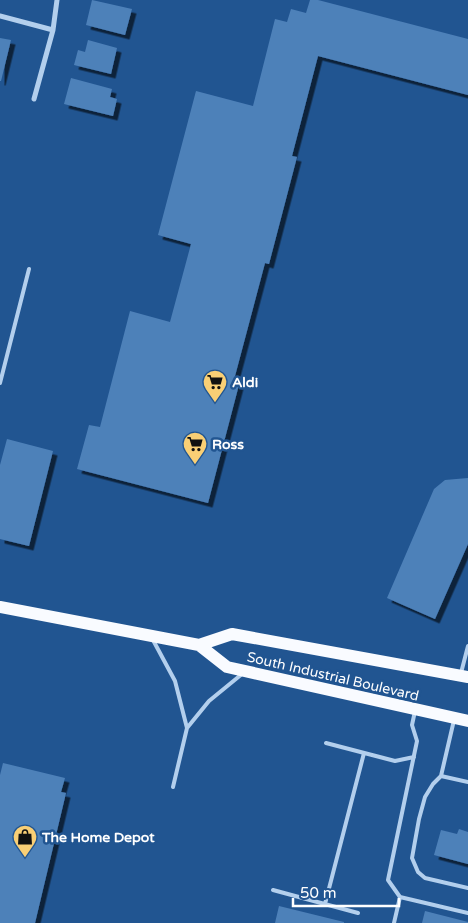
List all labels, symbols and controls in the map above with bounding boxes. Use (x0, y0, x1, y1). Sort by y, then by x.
supermarket icon: Aldi (202, 369, 228, 403)
place label: Aldi (232, 374, 258, 391)
supermarket icon: Ross (182, 431, 208, 465)
place label: Ross (212, 436, 244, 453)
street label: South Industrial Boulevard (245, 648, 421, 705)
shop icon: The Home Depot (12, 824, 38, 858)
place label: The Home Depot (41, 829, 155, 846)
scale bar (293, 876, 399, 908)
text: 50 m (300, 884, 337, 902)

